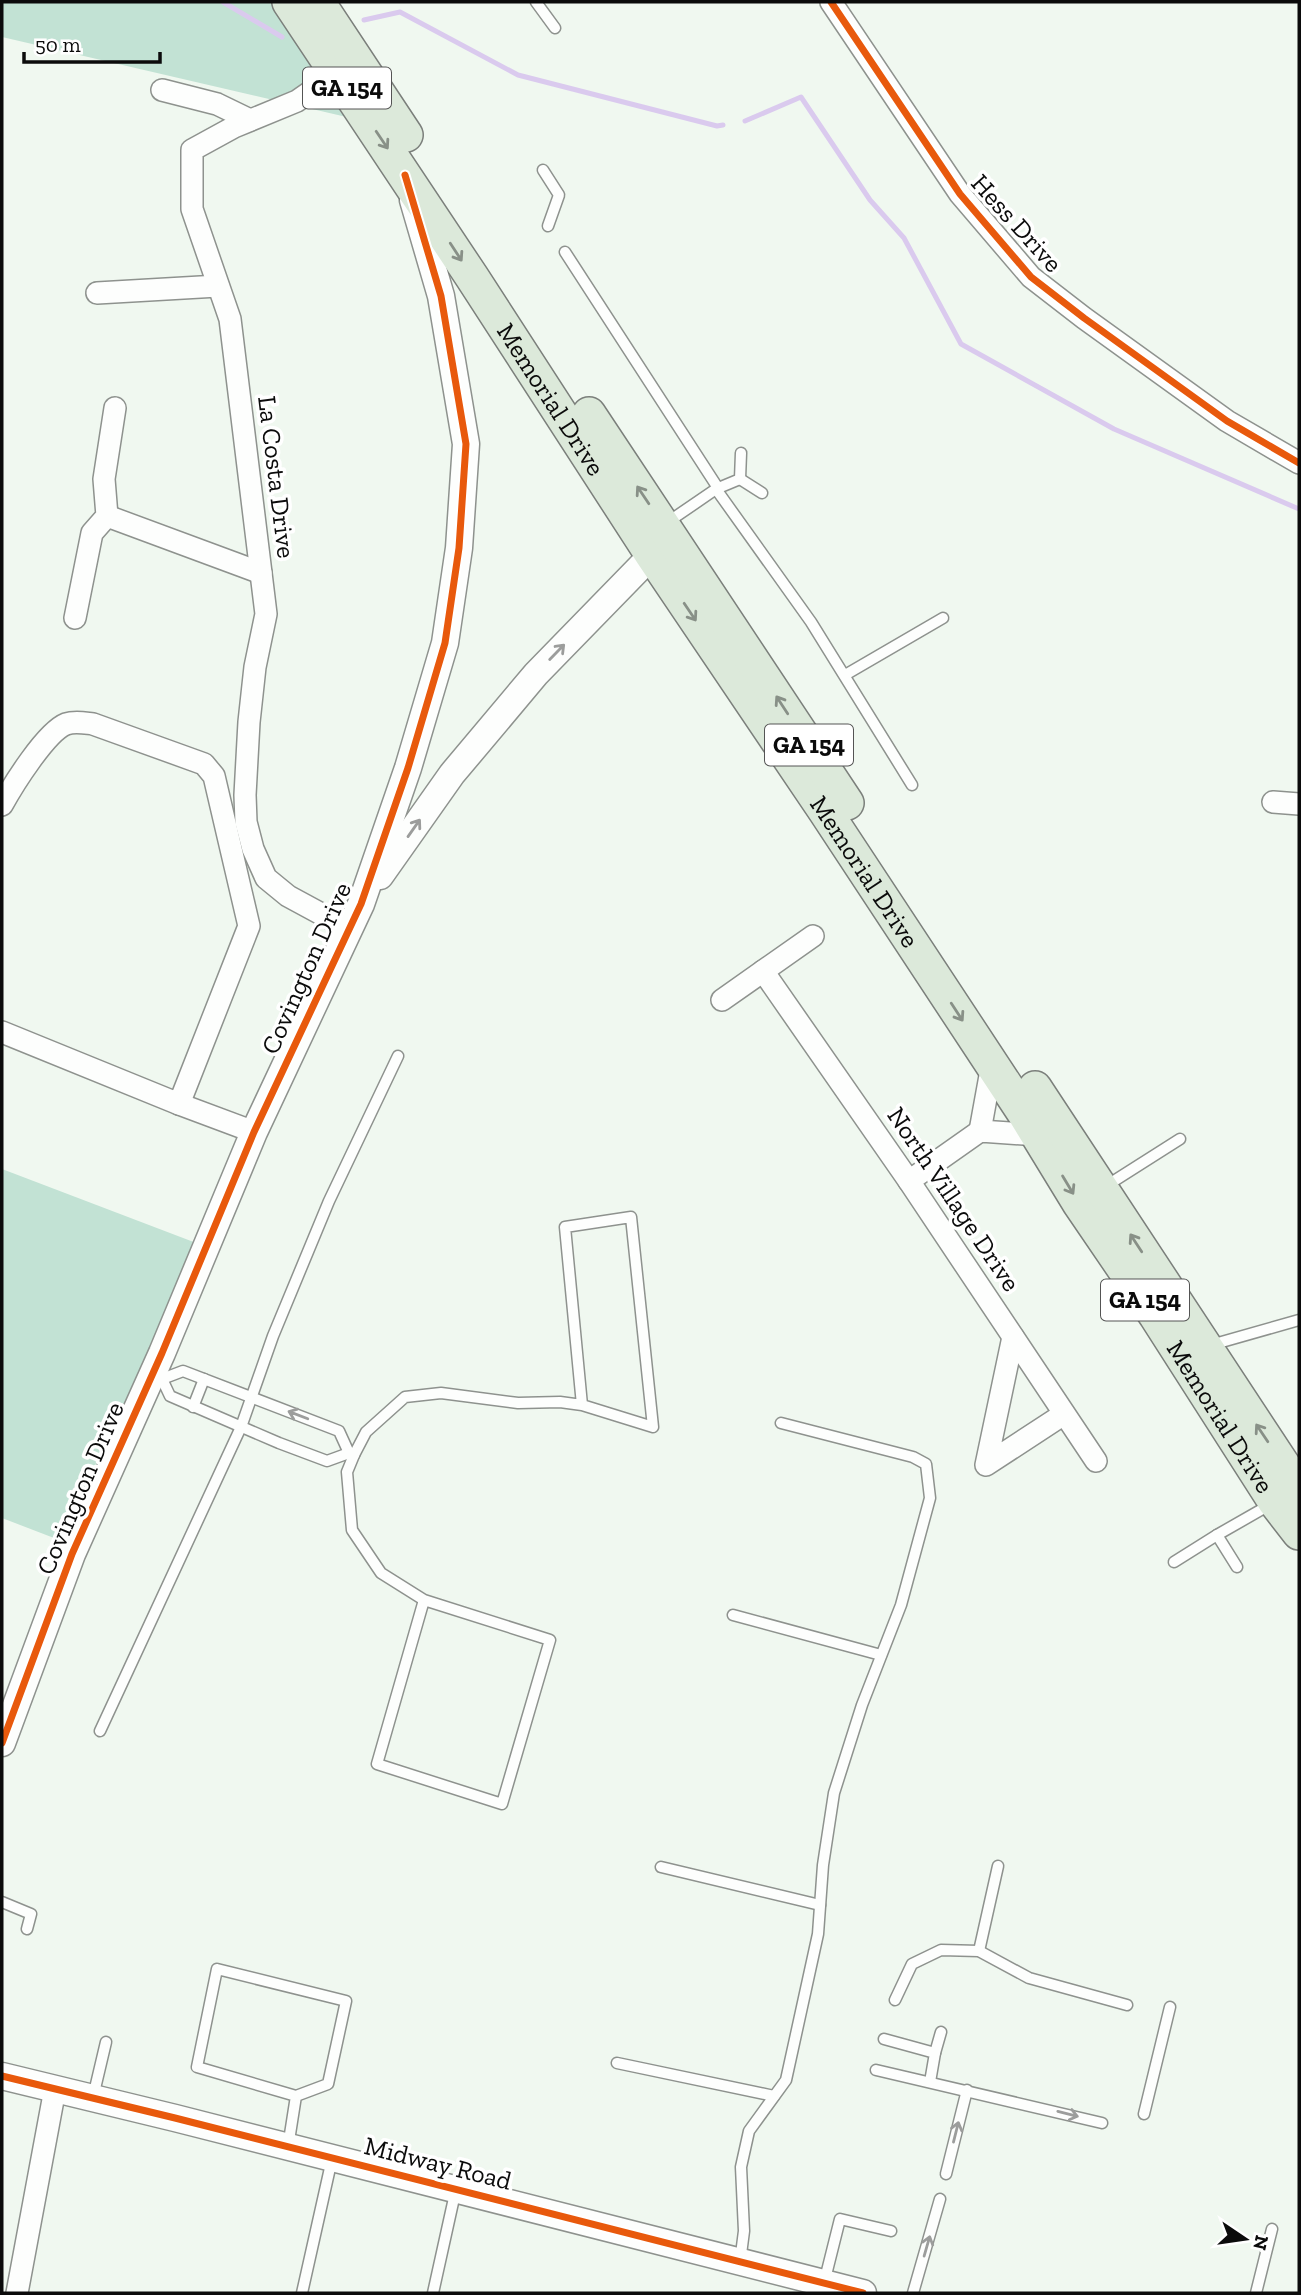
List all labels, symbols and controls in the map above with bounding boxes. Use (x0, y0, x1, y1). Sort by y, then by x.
scale bar (24, 21, 161, 65)
text: 50 m (35, 32, 81, 57)
road number: GA 154 (303, 68, 391, 108)
one-way arrow (374, 130, 389, 149)
street label: Hess Drive (965, 167, 1069, 279)
one-way arrow (450, 242, 464, 262)
street label: Memorial Drive (490, 317, 612, 482)
street label: La Costa Drive (251, 394, 303, 560)
one-way arrow (636, 485, 650, 505)
one-way arrow (683, 602, 697, 621)
one-way arrow (549, 643, 566, 660)
one-way arrow (775, 696, 789, 715)
road number: GA 154 (765, 724, 853, 766)
street label: Memorial Drive (803, 790, 926, 954)
one-way arrow (407, 819, 421, 838)
street label: Covington Drive (254, 877, 358, 1059)
one-way arrow (950, 1002, 964, 1021)
street label: North Village Drive (881, 1101, 1027, 1297)
one-way arrow (1061, 1174, 1075, 1194)
one-way arrow (1129, 1233, 1143, 1253)
road number: GA 154 (1101, 1280, 1189, 1320)
street label: Memorial Drive (1160, 1334, 1281, 1499)
street label: Covington Drive (29, 1397, 131, 1579)
one-way arrow (288, 1407, 310, 1420)
one-way arrow (1254, 1423, 1268, 1443)
one-way arrow (1056, 2108, 1079, 2121)
one-way arrow (950, 2121, 963, 2144)
street label: Midway Road (361, 2129, 515, 2197)
north arrow (1210, 2204, 1280, 2274)
text: N (1248, 2233, 1274, 2252)
one-way arrow (921, 2235, 934, 2257)

